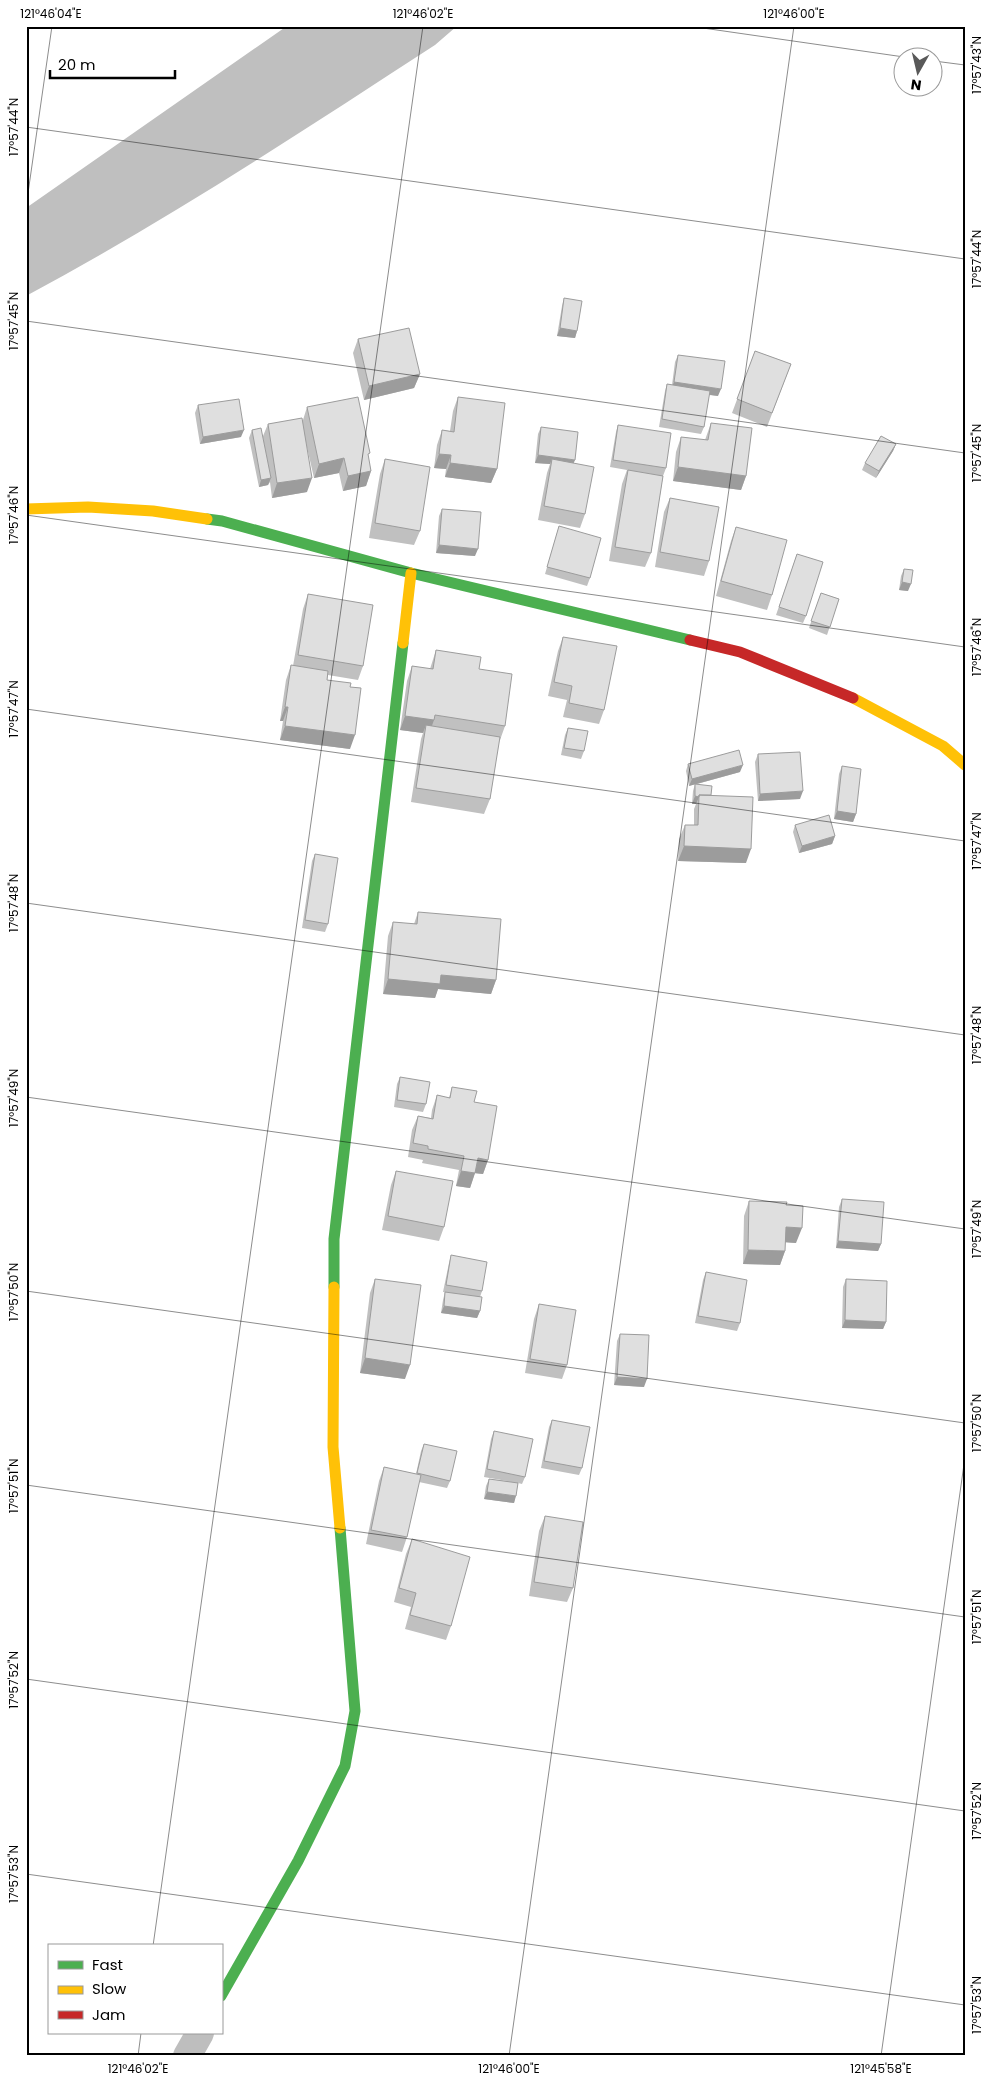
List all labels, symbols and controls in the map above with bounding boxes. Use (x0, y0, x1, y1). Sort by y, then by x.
text: 121°46'04"E (20, 5, 82, 22)
text: 121°46'02"E (393, 5, 453, 22)
text: 121°46'00"E (763, 5, 825, 22)
text: 17°57'43"N (968, 36, 985, 94)
scale bar (50, 48, 175, 80)
north arrow (894, 48, 944, 98)
text: 20 m (58, 54, 96, 75)
text: N (910, 74, 923, 96)
text: 17°57'44"N (5, 98, 22, 156)
text: 17°57'44"N (968, 230, 985, 288)
text: 17°57'45"N (5, 292, 22, 350)
text: 17°57'45"N (968, 424, 985, 482)
text: 17°57'46"N (5, 486, 22, 544)
text: 17°57'46"N (968, 618, 985, 676)
text: 17°57'47"N (5, 680, 22, 738)
text: 17°57'47"N (968, 812, 985, 870)
text: 17°57'48"N (5, 874, 22, 932)
text: 17°57'48"N (968, 1006, 985, 1064)
text: 17°57'49"N (5, 1069, 22, 1127)
text: 17°57'49"N (968, 1200, 985, 1258)
text: 17°57'50"N (5, 1263, 22, 1321)
text: 17°57'50"N (968, 1394, 985, 1452)
text: 17°57'51"N (5, 1459, 22, 1513)
text: 17°57'51"N (968, 1590, 985, 1644)
text: 17°57'52"N (5, 1651, 22, 1709)
text: 17°57'52"N (968, 1782, 985, 1840)
text: 17°57'53"N (5, 1845, 22, 1903)
legend (48, 1944, 222, 2034)
text: Fast (92, 1954, 123, 1975)
text: 17°57'53"N (968, 1976, 985, 2034)
text: Slow (92, 1978, 127, 1999)
text: Jam (92, 2004, 126, 2025)
text: 121°46'02"E (108, 2060, 168, 2077)
text: 121°46'00"E (478, 2060, 540, 2077)
text: 121°45'58"E (850, 2060, 912, 2077)

